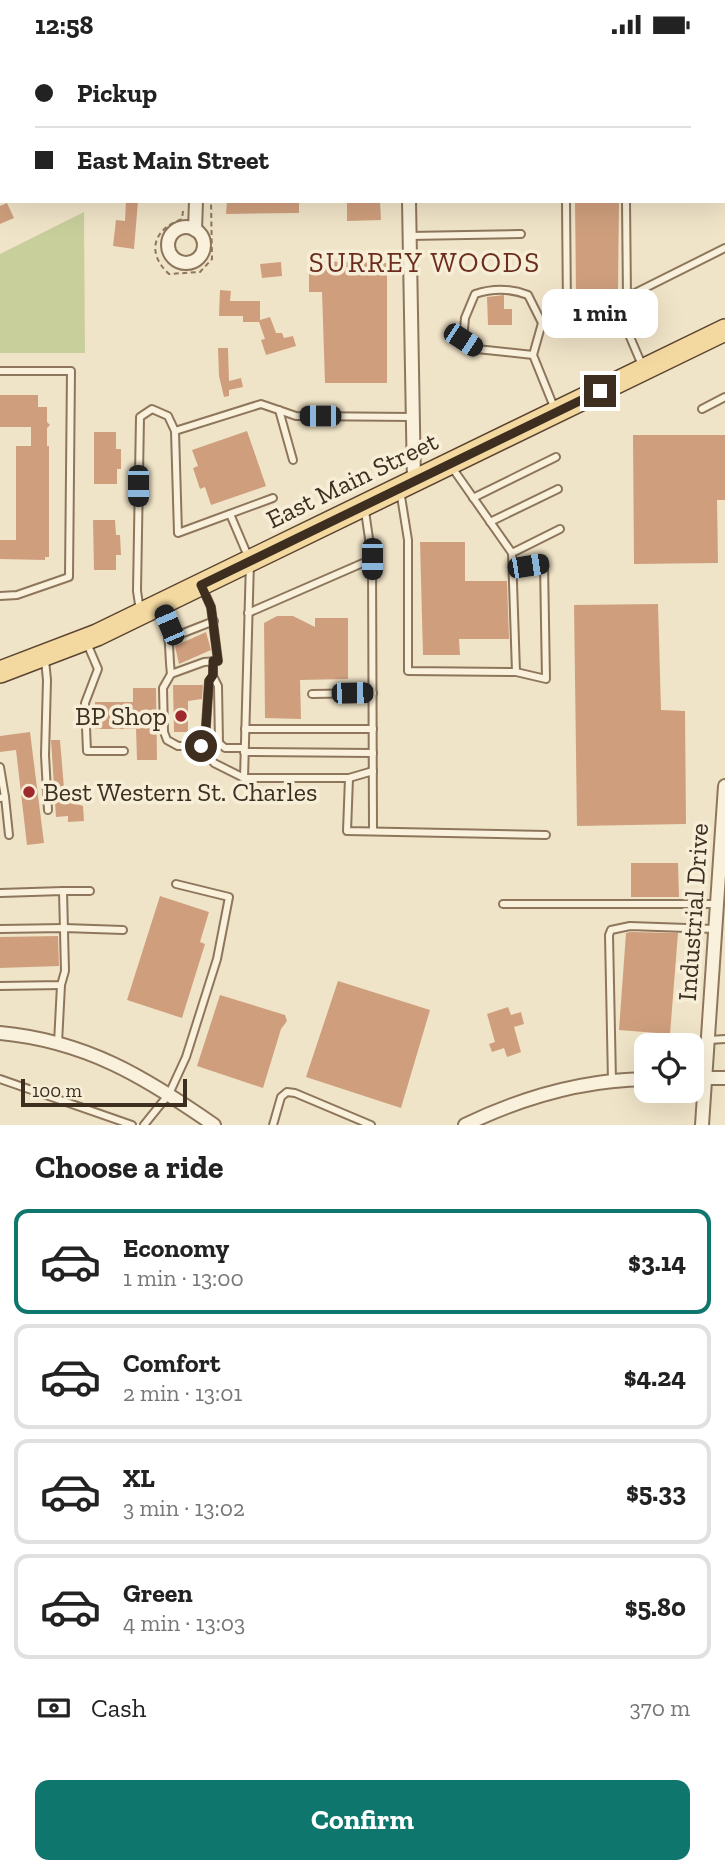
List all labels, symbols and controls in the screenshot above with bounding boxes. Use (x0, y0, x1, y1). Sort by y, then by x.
text: 12:58 (35, 9, 94, 41)
text: Pickup (77, 77, 157, 109)
text: East Main Street (77, 144, 269, 176)
district label: SURREY WOODS (309, 246, 541, 279)
callout: 1 min (542, 289, 658, 339)
text: 1 min (573, 299, 627, 327)
car (440, 320, 487, 360)
route end (584, 375, 616, 407)
car (300, 406, 342, 427)
street label: East Main Street (261, 425, 443, 535)
car (128, 465, 149, 507)
car (362, 538, 383, 580)
car (506, 552, 551, 580)
car (152, 602, 187, 648)
car (331, 682, 374, 704)
place label: BP Shop (75, 700, 167, 732)
marker: BP Shop (173, 708, 189, 724)
route start (185, 730, 217, 762)
place label: Best Western St. Charles (43, 776, 317, 808)
marker: Best Western St. Charles (21, 784, 37, 800)
street label: Industrial Drive (671, 822, 715, 1002)
map controls (634, 1033, 704, 1103)
button: locate (634, 1033, 704, 1103)
scale bar (21, 1076, 187, 1108)
text: 100 m (32, 1079, 82, 1102)
text: Choose a ride (35, 1148, 223, 1186)
icon: car (39, 1230, 102, 1293)
text: Economy (123, 1232, 229, 1264)
text: $3.14 (628, 1246, 686, 1278)
text: 1 min · 13:00 (123, 1264, 244, 1292)
icon: car (39, 1345, 102, 1408)
text: Comfort (123, 1347, 220, 1379)
text: $4.24 (624, 1361, 686, 1393)
text: 2 min · 13:01 (123, 1379, 242, 1407)
icon: car (39, 1460, 102, 1523)
text: XL (123, 1462, 155, 1494)
text: $5.33 (626, 1476, 686, 1508)
text: 3 min · 13:02 (123, 1494, 245, 1522)
icon: car (39, 1575, 102, 1638)
text: Green (123, 1577, 193, 1609)
text: $5.80 (625, 1591, 686, 1623)
text: 4 min · 13:03 (123, 1609, 245, 1637)
icon: cash (35, 1689, 73, 1727)
text: Cash (91, 1692, 146, 1724)
text: 370 m (630, 1694, 690, 1722)
button: Confirm (35, 1780, 690, 1860)

